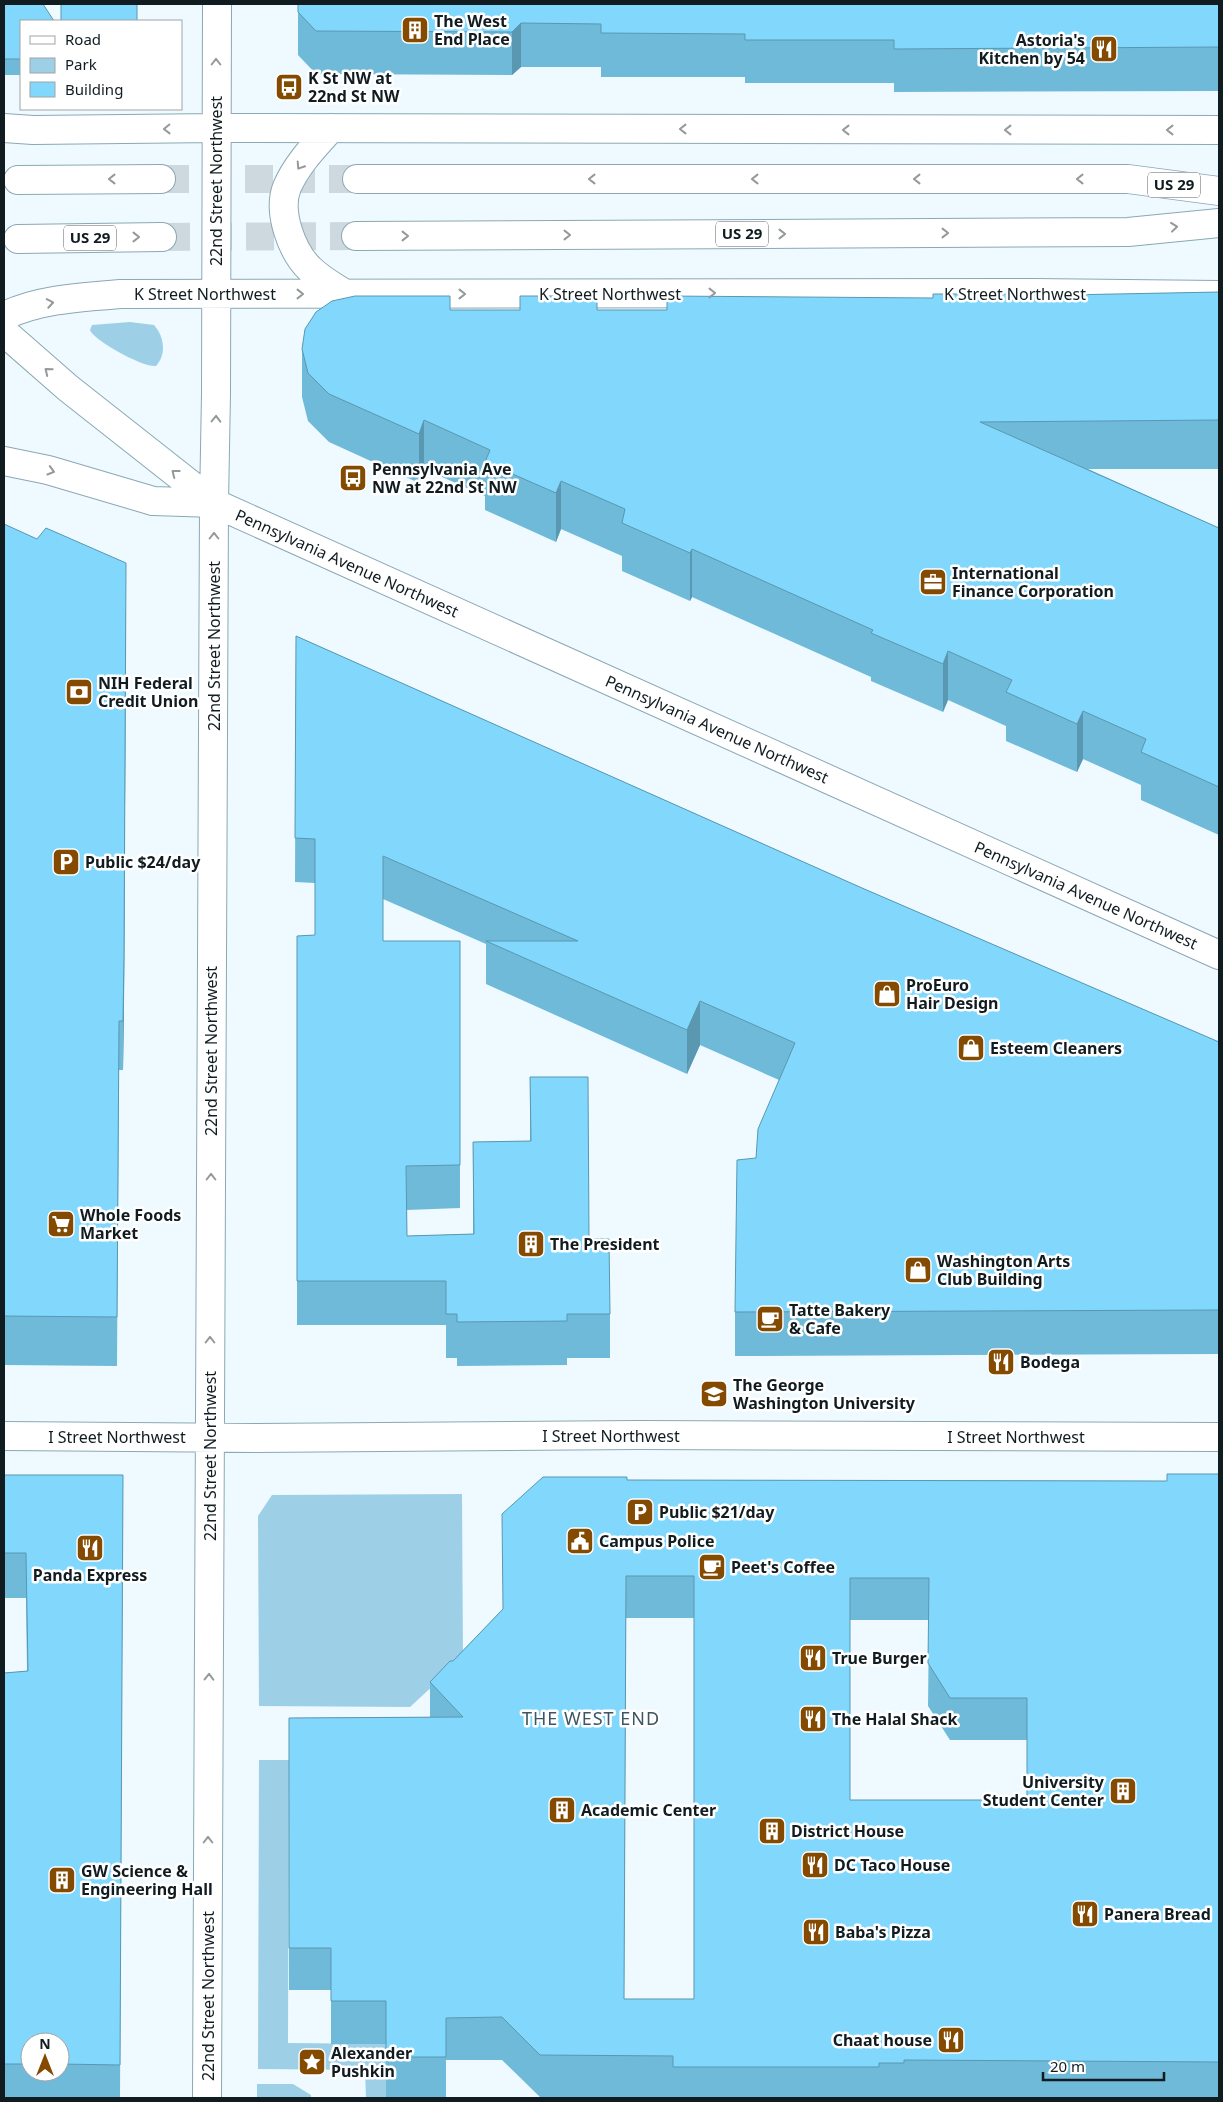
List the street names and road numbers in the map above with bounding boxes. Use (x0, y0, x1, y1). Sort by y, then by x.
street label: 22nd Street Northwest (205, 96, 227, 266)
road number: US 29 (1148, 172, 1200, 198)
road number: US 29 (716, 222, 768, 246)
road number: US 29 (64, 226, 116, 250)
street label: K Street Northwest (134, 283, 276, 305)
street label: K Street Northwest (539, 283, 681, 305)
street label: K Street Northwest (944, 283, 1086, 305)
street label: Pennsylvania Avenue Northwest (232, 504, 462, 622)
street label: 22nd Street Northwest (203, 561, 225, 731)
street label: Pennsylvania Avenue Northwest (602, 670, 832, 788)
street label: Pennsylvania Avenue Northwest (971, 836, 1201, 954)
street label: 22nd Street Northwest (200, 966, 222, 1136)
street label: 22nd Street Northwest (199, 1371, 221, 1541)
street label: I Street Northwest (542, 1425, 680, 1447)
street label: I Street Northwest (48, 1426, 186, 1448)
street label: I Street Northwest (947, 1426, 1085, 1448)
street label: 22nd Street Northwest (197, 1911, 219, 2081)

